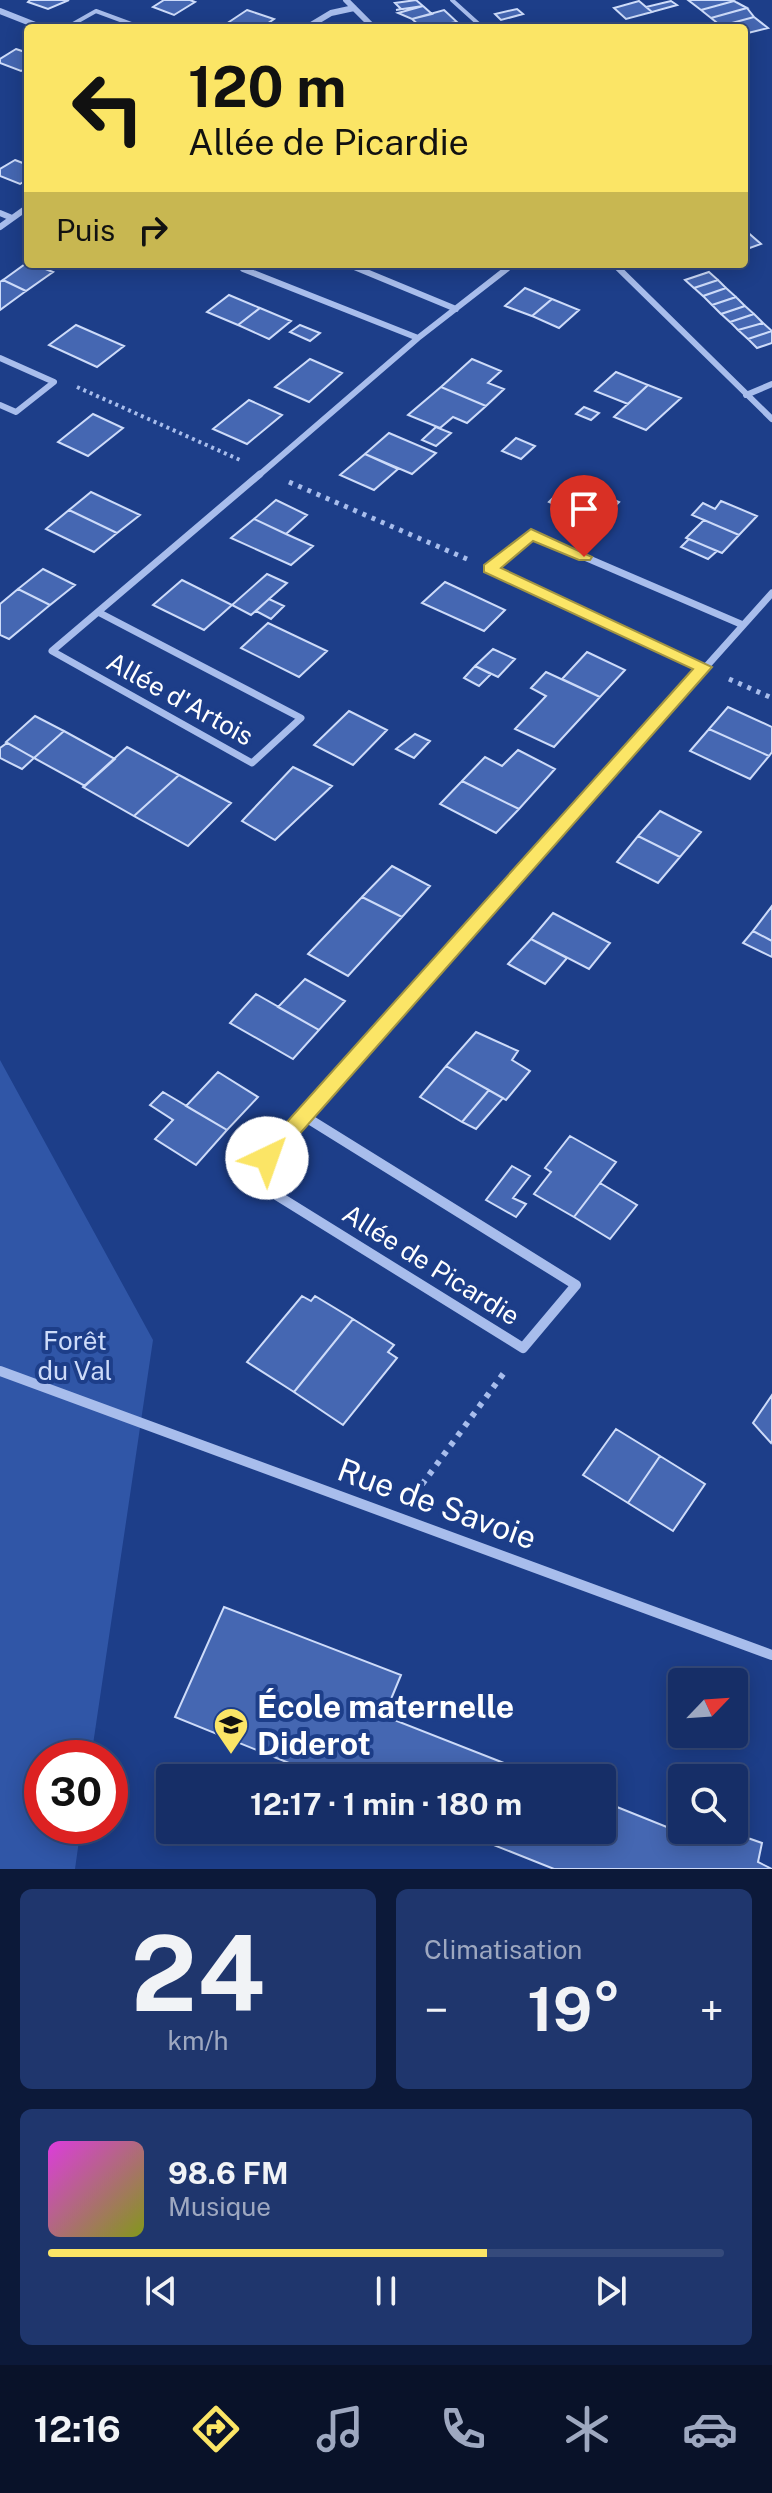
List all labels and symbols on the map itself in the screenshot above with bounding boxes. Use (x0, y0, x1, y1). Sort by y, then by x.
pin (550, 475, 618, 557)
street label: Allée d'Artois (102, 646, 259, 752)
position arrow (225, 1116, 309, 1200)
street label: Allée de Picardie (337, 1198, 526, 1331)
park label: Forêt du Val (38, 1325, 112, 1386)
street label: Rue de Savoie (333, 1450, 541, 1557)
north arrow (668, 1668, 748, 1748)
place label: École maternelle Diderot (257, 1688, 514, 1762)
school or university icon: École maternelle Diderot (212, 1706, 250, 1756)
speed limit sign: 30 (24, 1740, 128, 1844)

